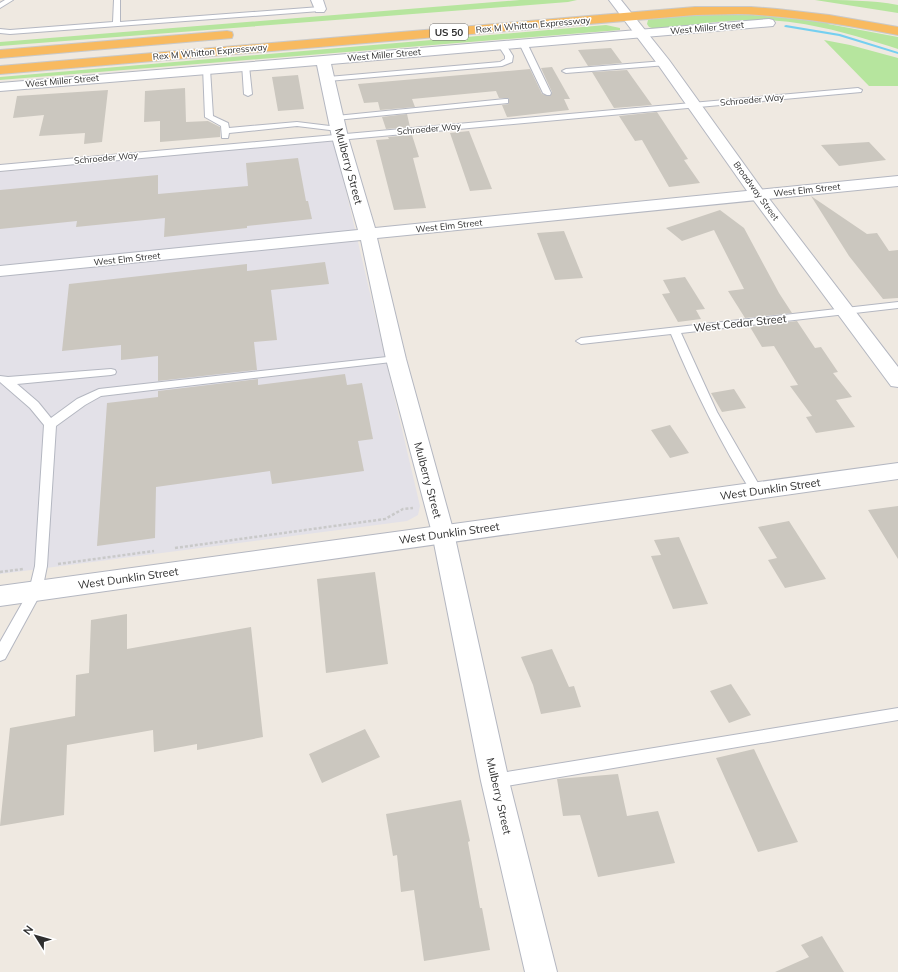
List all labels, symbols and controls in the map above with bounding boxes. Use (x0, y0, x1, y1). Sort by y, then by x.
street label: Rex M Whitton Expressway (475, 14, 591, 36)
street label: West Miller Street (670, 19, 744, 36)
road number: US 50 (430, 24, 468, 40)
street label: Rex M Whitton Expressway (152, 41, 268, 63)
street label: West Miller Street (347, 46, 421, 63)
street label: West Miller Street (25, 72, 99, 89)
street label: Schroeder Way (720, 91, 785, 109)
street label: Schroeder Way (397, 120, 462, 138)
street label: Mulberry Street (332, 126, 366, 206)
street label: Schroeder Way (74, 149, 139, 167)
street label: Broadway Street (730, 159, 782, 223)
street label: West Elm Street (773, 181, 841, 198)
street label: West Elm Street (415, 217, 483, 234)
street label: West Elm Street (93, 250, 161, 267)
street label: West Cedar Street (693, 311, 787, 335)
street label: Mulberry Street (411, 440, 445, 520)
street label: West Dunklin Street (719, 475, 821, 503)
street label: West Dunklin Street (398, 519, 500, 547)
street label: West Dunklin Street (77, 564, 179, 592)
street label: Mulberry Street (483, 756, 515, 836)
north arrow (16, 916, 56, 956)
text: N (20, 922, 36, 938)

